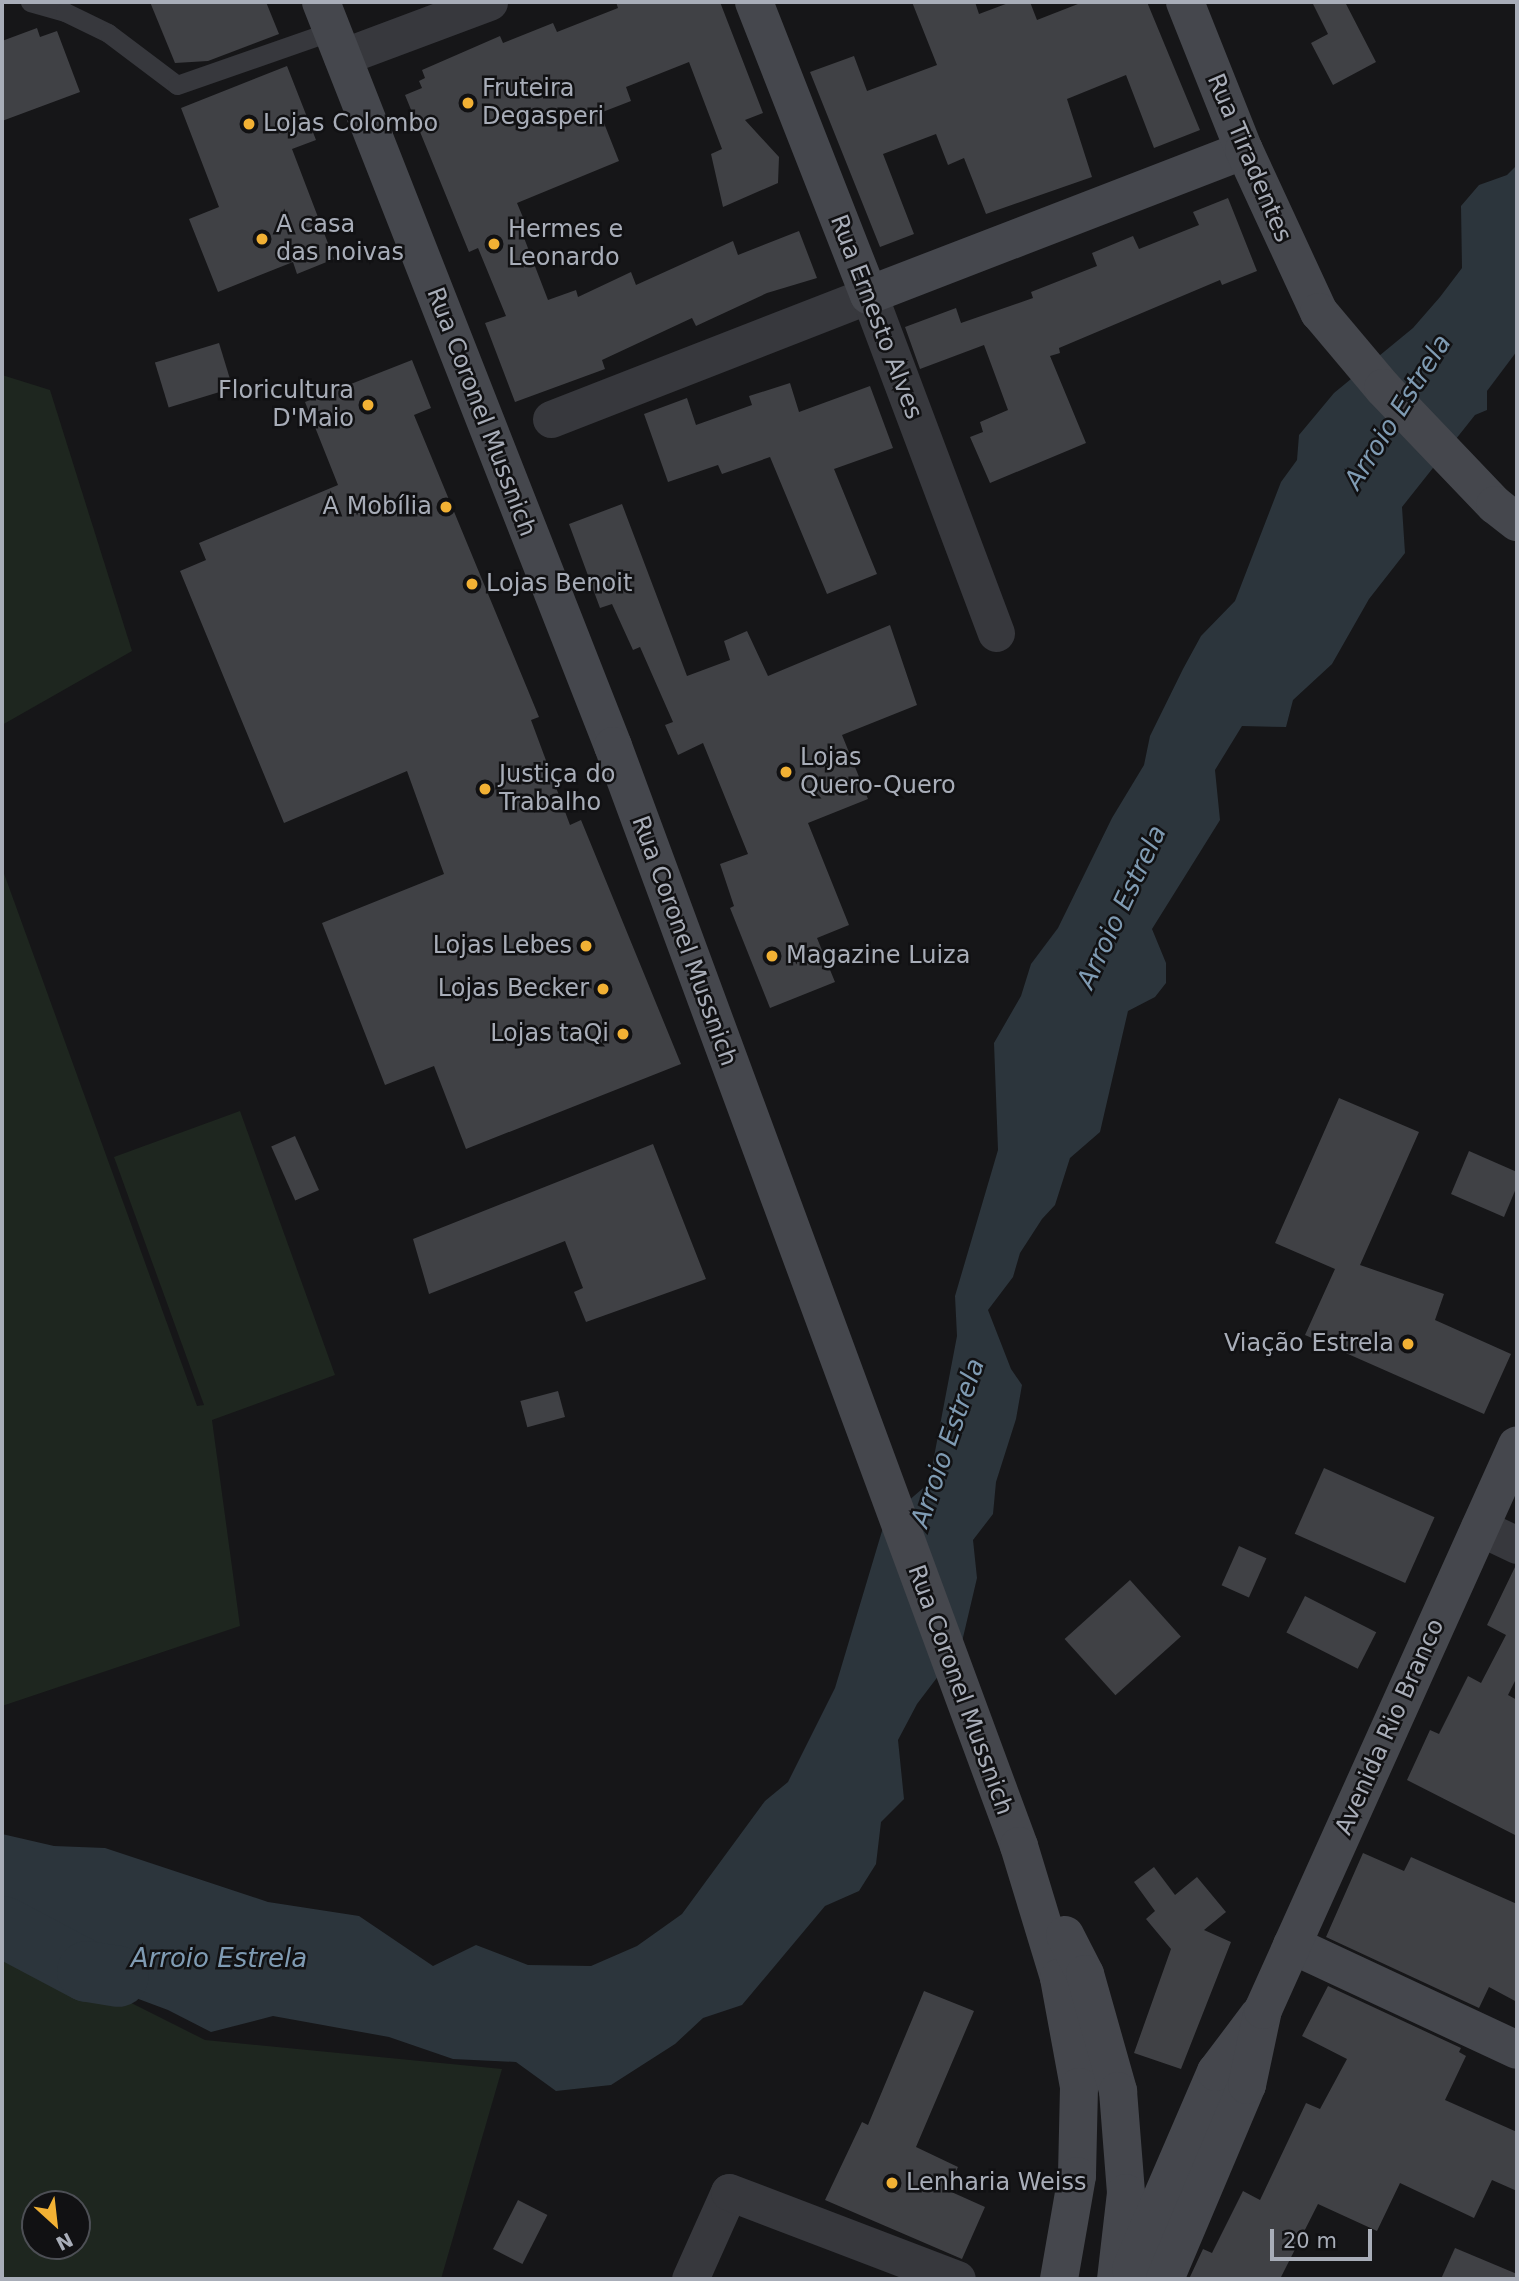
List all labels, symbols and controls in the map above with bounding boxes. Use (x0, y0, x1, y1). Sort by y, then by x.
street label: Rua Tiradentes (1201, 69, 1297, 247)
place label: Fruteira Degasperi (482, 75, 604, 131)
marker: Fruteira Degasperi (460, 95, 476, 111)
place label: Lojas Colombo (263, 110, 438, 138)
marker: Lojas Colombo (241, 116, 257, 132)
place label: A casa das noivas (276, 211, 404, 267)
street label: Rua Ernesto Alves (824, 211, 928, 423)
place label: Hermes e Leonardo (508, 216, 623, 272)
marker: A casa das noivas (254, 231, 270, 247)
marker: Hermes e Leonardo (486, 236, 502, 252)
street label: Rua Coronel Mussnich (420, 284, 542, 540)
water label: Arroio Estrela (1338, 329, 1458, 495)
place label: Floricultura D'Maio (218, 377, 354, 433)
marker: Floricultura D'Maio (360, 397, 376, 413)
place label: A Mobília (323, 493, 432, 521)
marker: A Mobília (438, 499, 454, 515)
place label: Lojas Benoit (486, 570, 632, 598)
marker: Lojas Benoit (464, 576, 480, 592)
place label: Lojas Quero-Quero (800, 744, 956, 800)
place label: Justiça do Trabalho (499, 761, 615, 817)
marker: Lojas Quero-Quero (778, 764, 794, 780)
marker: Justiça do Trabalho (477, 781, 493, 797)
street label: Rua Coronel Mussnich (625, 812, 743, 1070)
water label: Arroio Estrela (1071, 820, 1173, 994)
place label: Lojas Lebes (433, 932, 572, 960)
marker: Lojas Lebes (578, 938, 594, 954)
place label: Magazine Luiza (786, 942, 970, 970)
marker: Magazine Luiza (764, 948, 780, 964)
place label: Lojas Becker (438, 975, 589, 1003)
marker: Lojas Becker (595, 981, 611, 997)
place label: Lojas taQi (490, 1020, 609, 1048)
marker: Lojas taQi (615, 1026, 631, 1042)
place label: Viação Estrela (1224, 1330, 1394, 1358)
marker: Viação Estrela (1400, 1336, 1416, 1352)
water label: Arroio Estrela (905, 1354, 991, 1532)
street label: Rua Coronel Mussnich (901, 1561, 1019, 1819)
street label: Avenida Rio Branco (1329, 1615, 1451, 1839)
water label: Arroio Estrela (131, 1943, 307, 1975)
place label: Lenharia Weiss (906, 2169, 1086, 2197)
marker: Lenharia Weiss (884, 2175, 900, 2191)
north arrow (21, 2190, 91, 2260)
scale bar (1274, 2214, 1376, 2258)
text: N (53, 2229, 77, 2255)
text: 20 m (1283, 2229, 1337, 2253)

